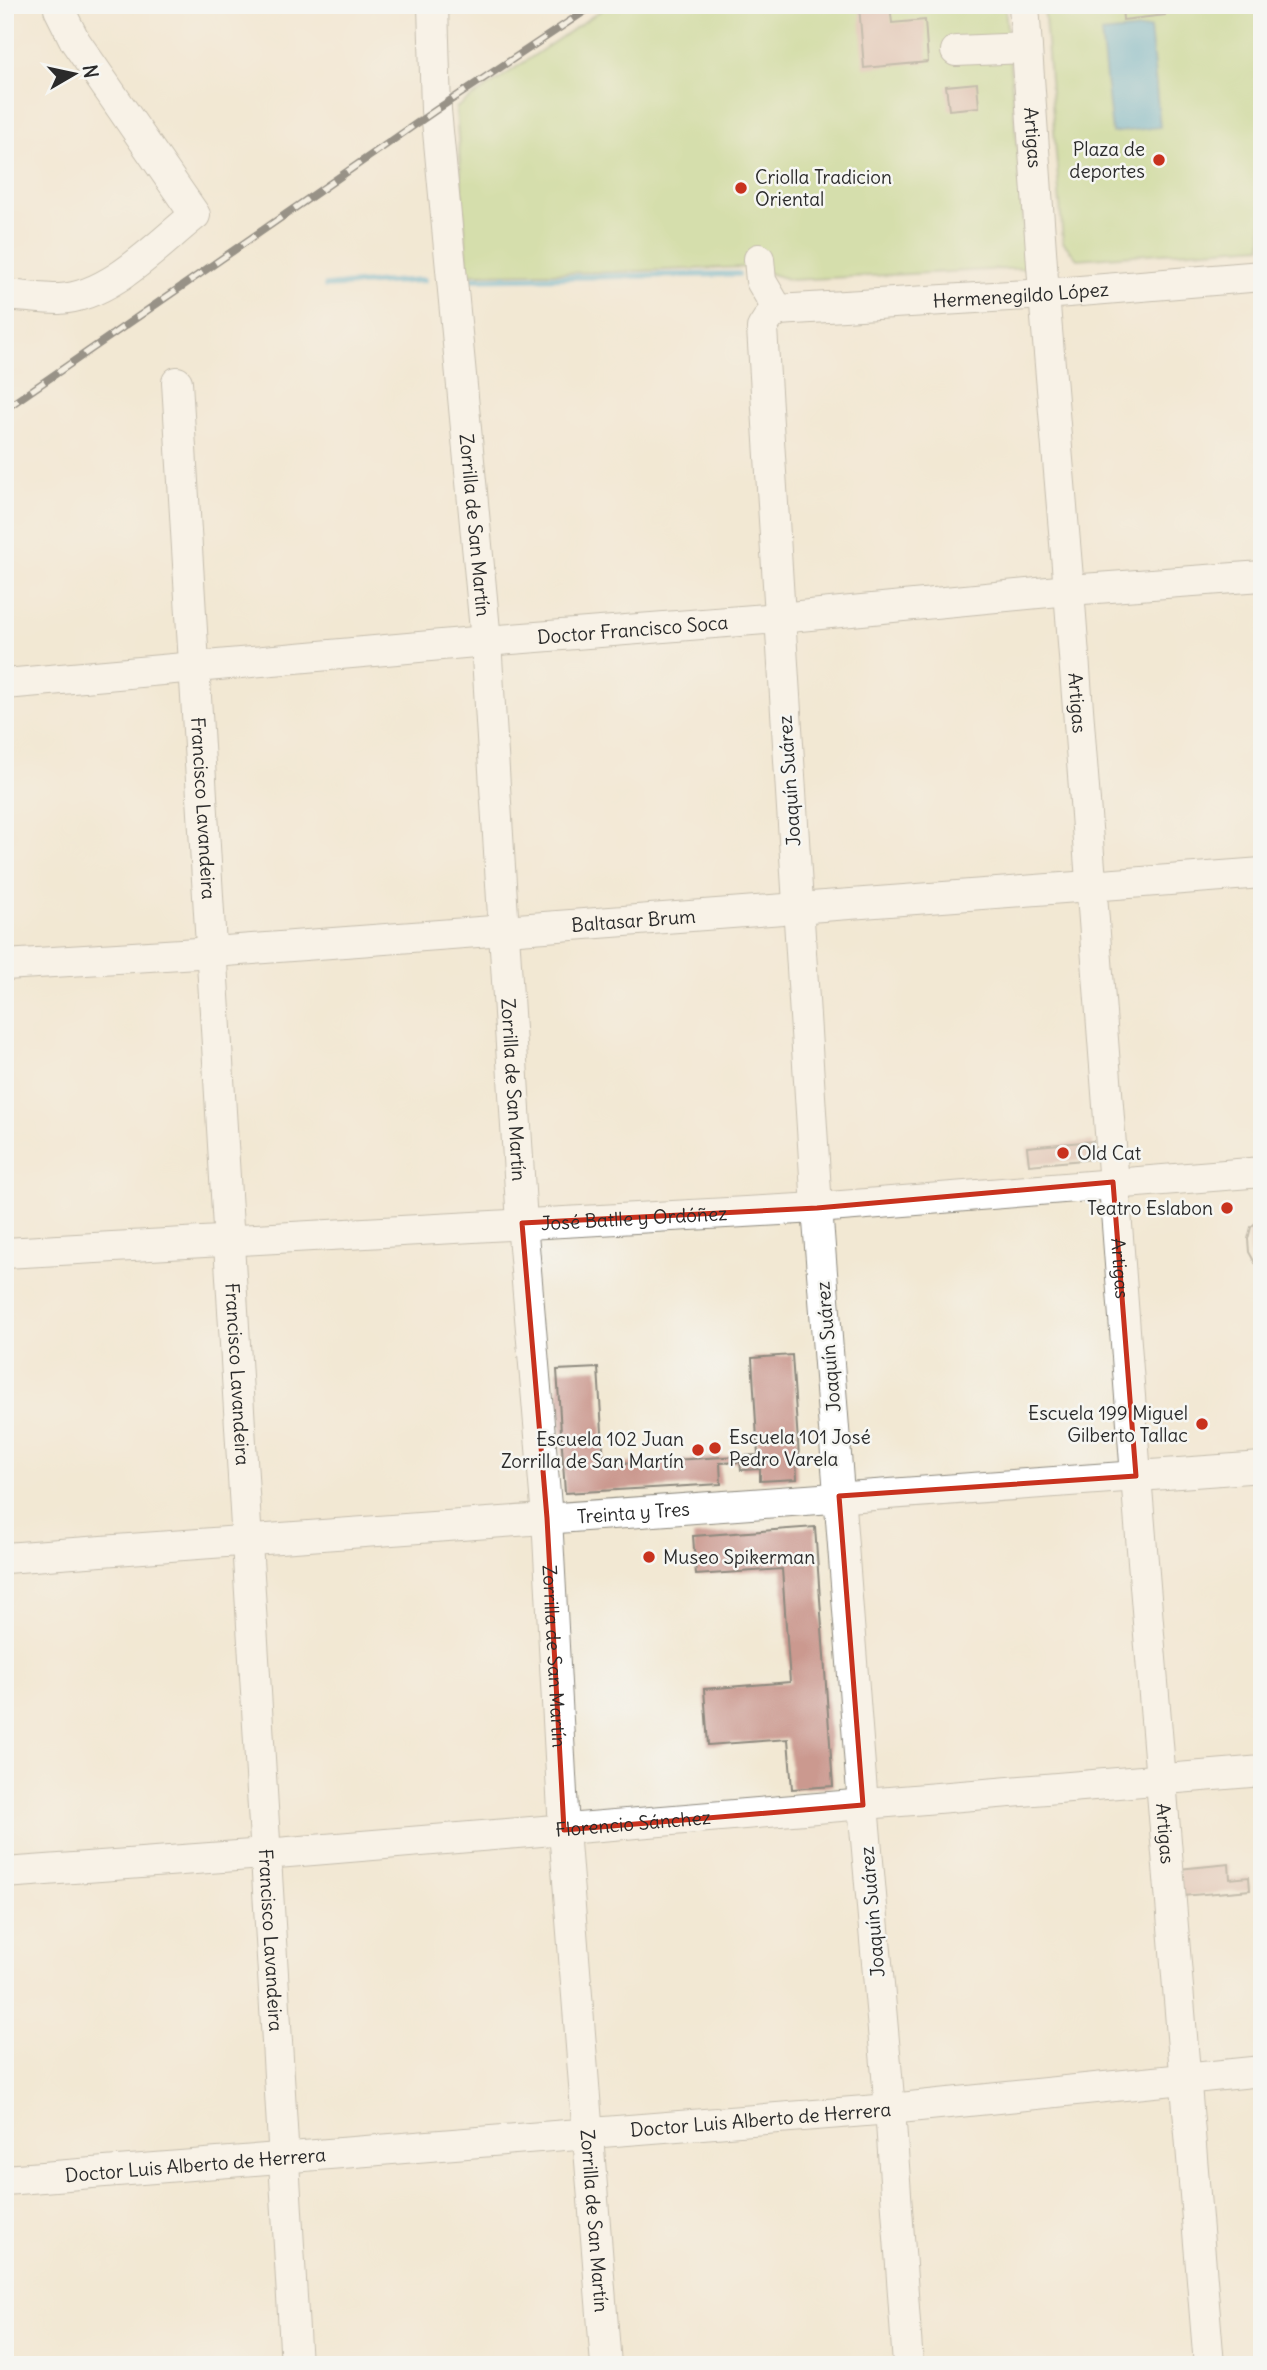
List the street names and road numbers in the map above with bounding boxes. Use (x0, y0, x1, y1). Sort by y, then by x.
street label: Artigas (1019, 107, 1047, 169)
street label: Hermenegildo López (932, 277, 1110, 313)
street label: Zorrilla de San Martín (455, 433, 496, 617)
street label: Doctor Francisco Soca (536, 610, 729, 649)
street label: Artigas (1063, 672, 1092, 734)
street label: Joaquín Suárez (772, 715, 806, 847)
street label: Francisco Lavandeira (186, 716, 221, 900)
street label: Baltasar Brum (570, 904, 696, 937)
street label: Zorrilla de San Martín (496, 998, 531, 1182)
street label: José Batlle y Ordóñez (540, 1201, 728, 1235)
street label: Artigas (1106, 1237, 1135, 1300)
street label: Joaquín Suárez (810, 1281, 846, 1413)
street label: Francisco Lavandeira (220, 1282, 255, 1466)
street label: Treinta y Tres (576, 1496, 691, 1529)
street label: Zorrilla de San Martín (538, 1564, 571, 1748)
street label: Artigas (1151, 1802, 1180, 1865)
street label: Florencio Sánchez (554, 1805, 712, 1842)
street label: Joaquín Suárez (854, 1846, 890, 1978)
street label: Francisco Lavandeira (254, 1848, 288, 2032)
street label: Doctor Luis Alberto de Herrera (629, 2097, 892, 2142)
street label: Zorrilla de San Martín (576, 2129, 614, 2313)
street label: Doctor Luis Alberto de Herrera (64, 2142, 327, 2187)

